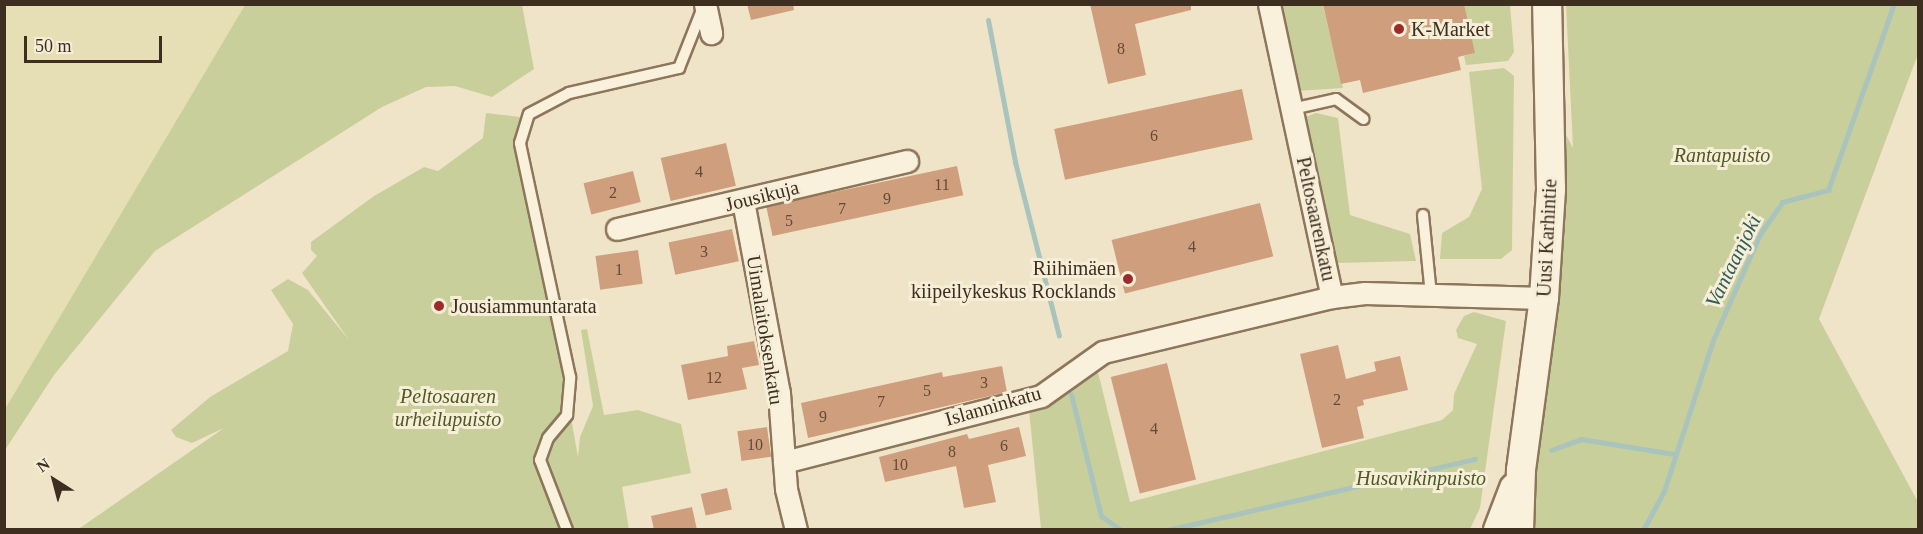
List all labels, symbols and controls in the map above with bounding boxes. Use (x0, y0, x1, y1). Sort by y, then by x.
place label: K-Market (1411, 17, 1490, 41)
marker: K-Market (1392, 22, 1406, 36)
scale bar (27, 24, 165, 62)
text: 50 m (35, 36, 72, 56)
house number: 8 (1117, 39, 1125, 59)
house number: 6 (1150, 126, 1158, 146)
park label: Rantapuisto (1674, 143, 1770, 167)
street label: Peltosaarenkatu (1291, 155, 1341, 283)
house number: 4 (695, 162, 703, 182)
street label: Jousikuja (722, 175, 802, 217)
house number: 11 (934, 175, 950, 195)
street label: Uusi Karhintie (1532, 178, 1562, 298)
house number: 2 (609, 183, 617, 203)
house number: 9 (883, 189, 891, 209)
house number: 7 (838, 199, 846, 219)
water label: Vantaanjoki (1700, 210, 1766, 312)
house number: 5 (785, 211, 793, 231)
house number: 4 (1188, 237, 1196, 257)
house number: 3 (700, 242, 708, 262)
street label: Uimalaitoksenkatu (741, 254, 789, 406)
place label: Riihimäen kiipeilykeskus Rocklands (911, 256, 1116, 303)
house number: 1 (615, 260, 623, 280)
marker: Riihimäen kiipeilykeskus Rocklands (1121, 272, 1135, 286)
place label: Jousiammuntarata (451, 294, 597, 318)
marker: Jousiammuntarata (432, 299, 446, 313)
house number: 12 (706, 368, 722, 388)
house number: 3 (980, 373, 988, 393)
house number: 5 (923, 381, 931, 401)
street label: Islanninkatu (942, 381, 1044, 431)
park label: Peltosaaren urheilupuisto (395, 385, 501, 432)
house number: 2 (1333, 390, 1341, 410)
house number: 7 (877, 392, 885, 412)
house number: 9 (819, 407, 827, 427)
house number: 4 (1150, 419, 1158, 439)
house number: 10 (747, 435, 763, 455)
house number: 6 (1000, 436, 1008, 456)
house number: 8 (948, 442, 956, 462)
north arrow (24, 450, 84, 510)
text: N (33, 455, 53, 475)
house number: 10 (892, 455, 908, 475)
park label: Husavikinpuisto (1356, 466, 1486, 490)

